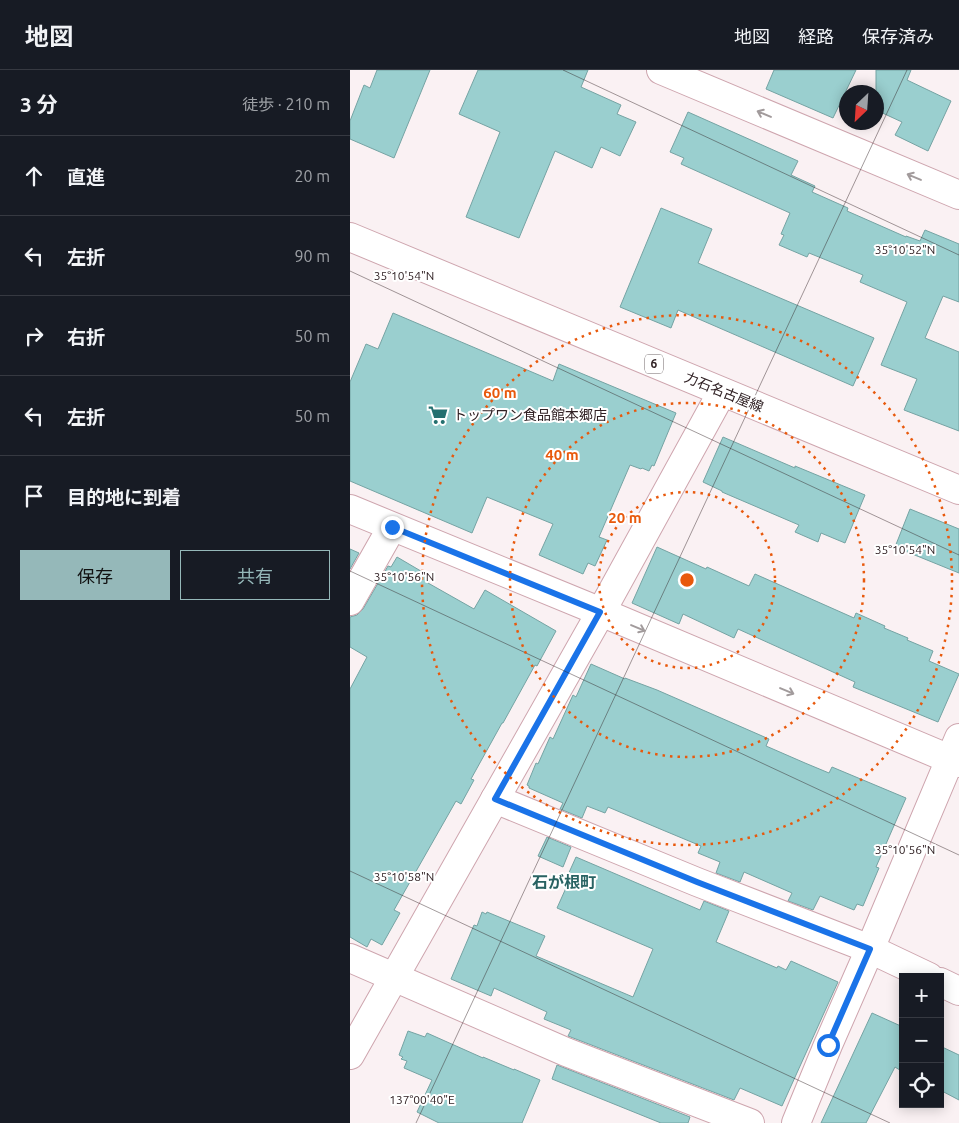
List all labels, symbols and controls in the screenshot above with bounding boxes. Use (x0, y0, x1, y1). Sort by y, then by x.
text: 地図 (25, 23, 73, 50)
text: 地図 (734, 26, 770, 46)
text: 経路 (798, 26, 834, 46)
text: 保存済み (862, 26, 934, 46)
north arrow (839, 85, 884, 130)
text: 3 分 (20, 92, 58, 116)
text: 徒歩 · 210 m (242, 95, 330, 113)
one-way arrow (757, 109, 772, 118)
icon: ahead (20, 162, 48, 190)
text: 直進 (67, 166, 105, 188)
text: 20 m (294, 167, 330, 185)
one-way arrow (907, 171, 922, 181)
icon: left (20, 242, 48, 270)
text: 35°10'52"N (875, 243, 935, 256)
text: 左折 (67, 246, 105, 268)
text: 90 m (294, 247, 330, 265)
text: 35°10'54"N (374, 269, 434, 282)
icon: right (20, 322, 48, 350)
text: 右折 (67, 326, 105, 348)
text: 50 m (294, 327, 330, 345)
road number: 6 (645, 354, 663, 374)
street label: 力石名古屋線 (682, 369, 766, 415)
text: 60 m (483, 384, 517, 401)
icon: left (20, 402, 48, 430)
supermarket icon: トップワン食品館本郷店 (427, 404, 449, 426)
text: 左折 (67, 406, 105, 428)
text: 50 m (294, 407, 330, 425)
place label: トップワン食品館本郷店 (453, 407, 607, 423)
text: 40 m (545, 446, 579, 463)
icon: arrive (20, 482, 48, 510)
text: 目的地に到着 (67, 486, 181, 508)
text: 20 m (608, 509, 642, 526)
route end (381, 516, 404, 539)
text: 35°10'54"N (875, 543, 935, 556)
button: 保存 (20, 550, 170, 600)
button: 共有 (180, 550, 330, 600)
text: 35°10'56"N (374, 570, 434, 583)
centre of rings (678, 571, 696, 589)
one-way arrow (630, 623, 645, 633)
one-way arrow (779, 686, 794, 696)
text: 35°10'56"N (875, 843, 935, 856)
text: 35°10'58"N (374, 870, 434, 883)
district label: 石が根町 (532, 873, 596, 891)
map controls (899, 973, 944, 1108)
button: + (899, 973, 944, 1018)
button: − (899, 1018, 944, 1063)
route start (817, 1034, 840, 1057)
button: locate (899, 1063, 944, 1108)
text: 137°00'40"E (389, 1093, 455, 1106)

